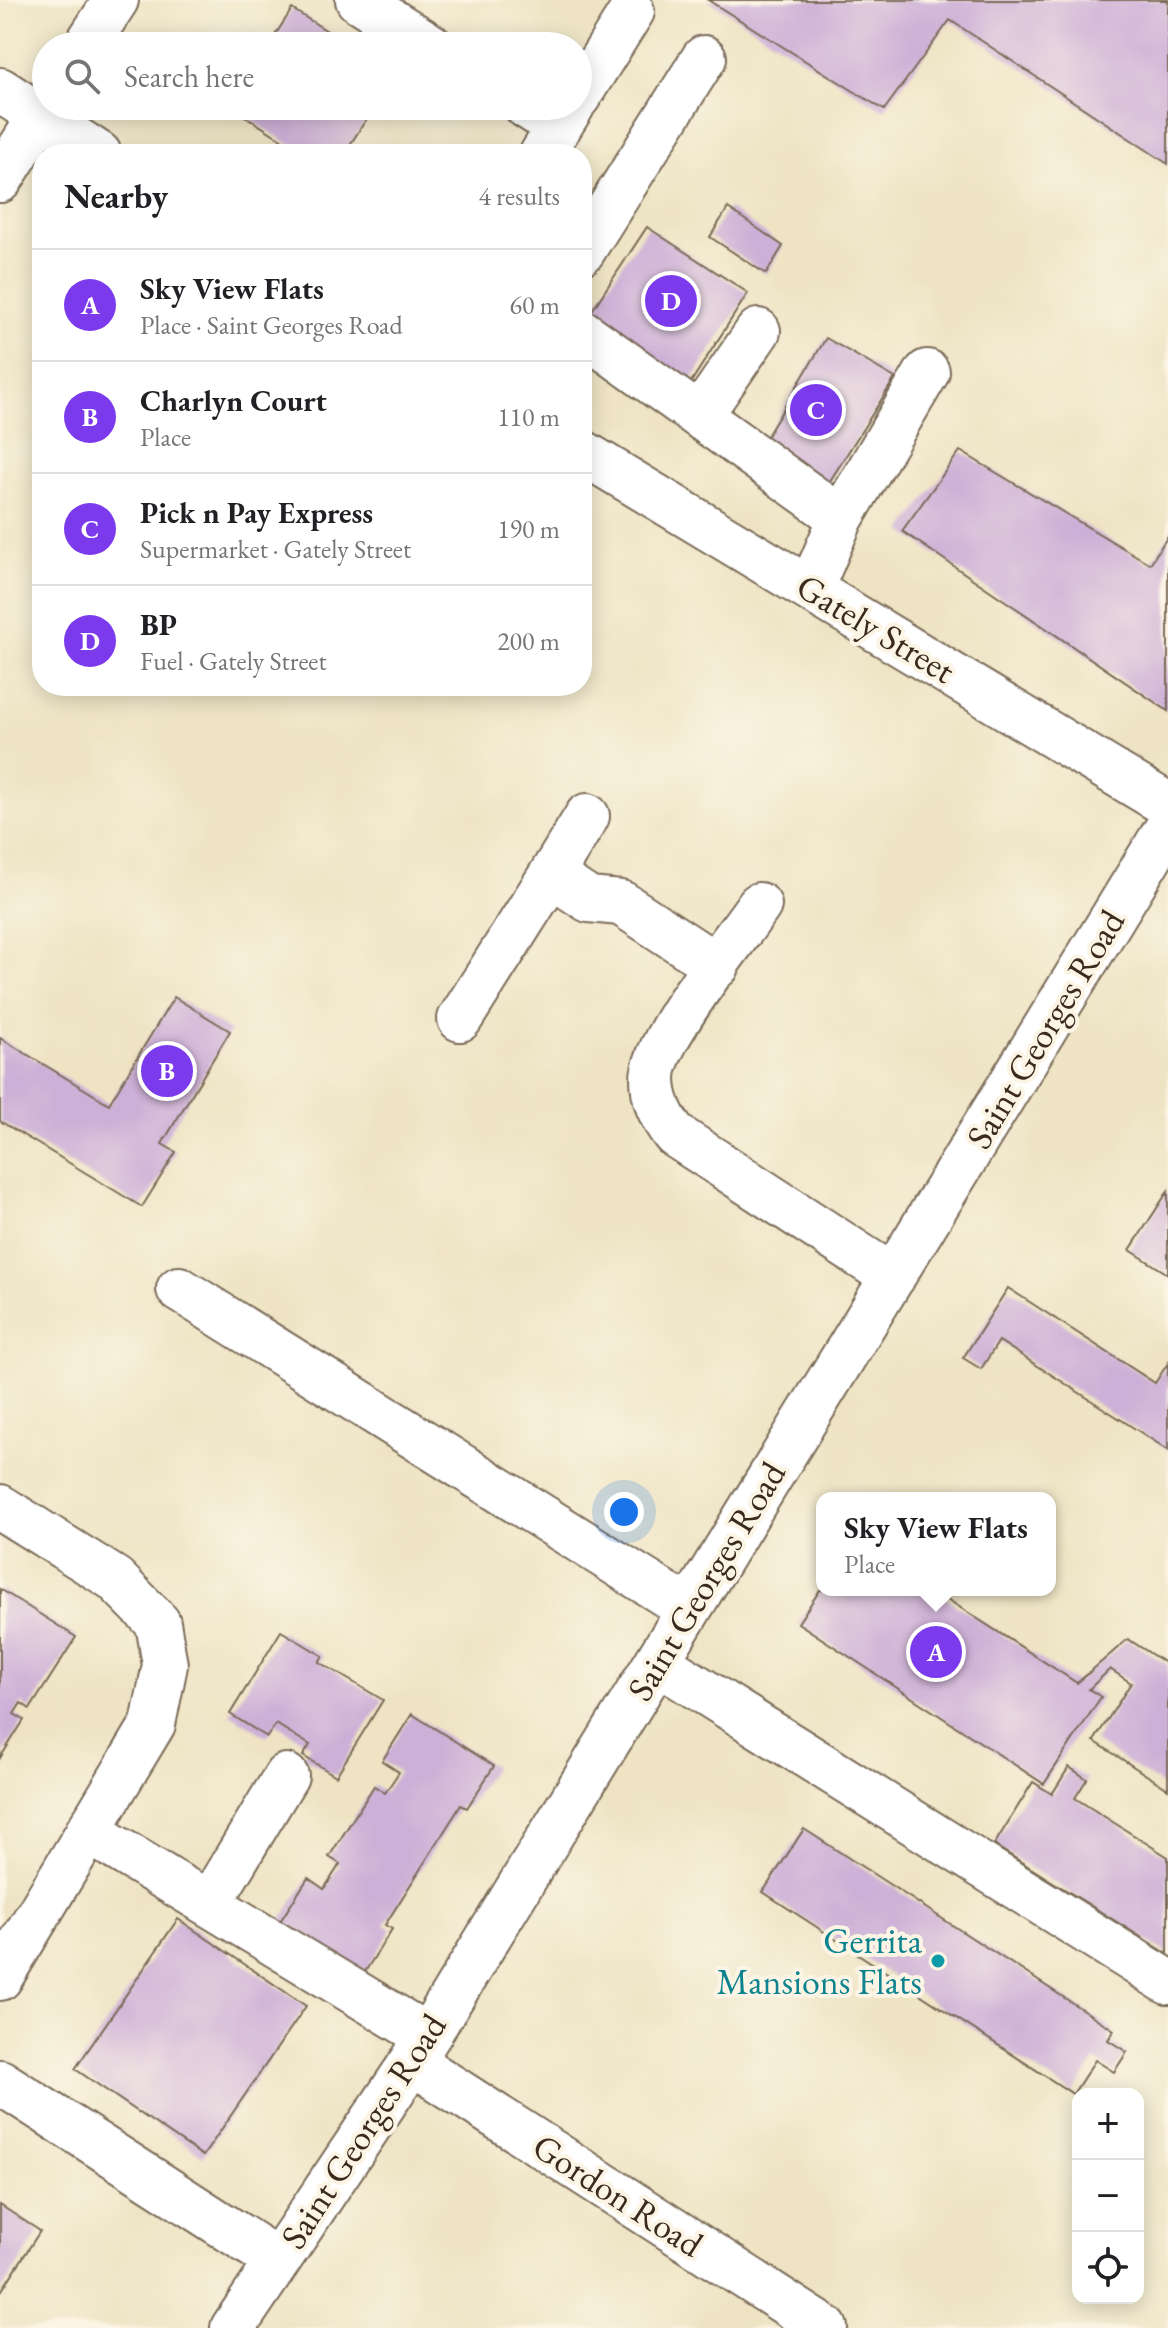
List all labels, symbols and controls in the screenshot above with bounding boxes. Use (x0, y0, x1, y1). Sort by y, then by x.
search box (32, 32, 592, 120)
icon: search (60, 54, 104, 98)
text: Search here (124, 57, 254, 96)
text: Nearby (64, 174, 168, 218)
text: 4 results (479, 179, 560, 213)
text: Sky View Flats (140, 269, 324, 308)
pin: D (645, 271, 697, 331)
text: A (81, 288, 99, 322)
text: 60 m (510, 288, 560, 322)
text: Place · Saint Georges Road (140, 308, 403, 342)
pin: C (790, 380, 842, 440)
text: Charlyn Court (140, 381, 327, 420)
text: B (82, 400, 98, 434)
text: 110 m (497, 400, 560, 434)
text: Place (140, 420, 191, 454)
text: Pick n Pay Express (140, 493, 373, 532)
text: C (81, 512, 99, 546)
text: 190 m (497, 512, 560, 546)
text: Supermarket · Gately Street (140, 532, 411, 566)
street label: Gately Street (788, 562, 964, 694)
text: BP (140, 605, 177, 644)
text: D (80, 624, 100, 658)
text: 200 m (497, 624, 560, 658)
text: Fuel · Gately Street (140, 644, 327, 678)
street label: Saint Georges Road (955, 900, 1135, 1157)
pin: B (141, 1041, 193, 1101)
street label: Saint Georges Road (616, 1452, 796, 1709)
your location (604, 1492, 644, 1532)
popup (816, 1492, 1056, 1596)
text: Sky View Flats (844, 1508, 1028, 1547)
text: Place (844, 1547, 895, 1581)
pin: A (910, 1622, 962, 1682)
place label: Gerrita Mansions Flats (716, 1917, 923, 2005)
marker: Gerrita Mansions Flats (929, 1952, 947, 1970)
street label: Saint Georges Road (269, 2004, 457, 2257)
map controls (1072, 2088, 1144, 2304)
button: + (1072, 2088, 1144, 2160)
street label: Gordon Road (524, 2123, 713, 2268)
button: − (1072, 2160, 1144, 2232)
button: locate (1072, 2232, 1144, 2304)

